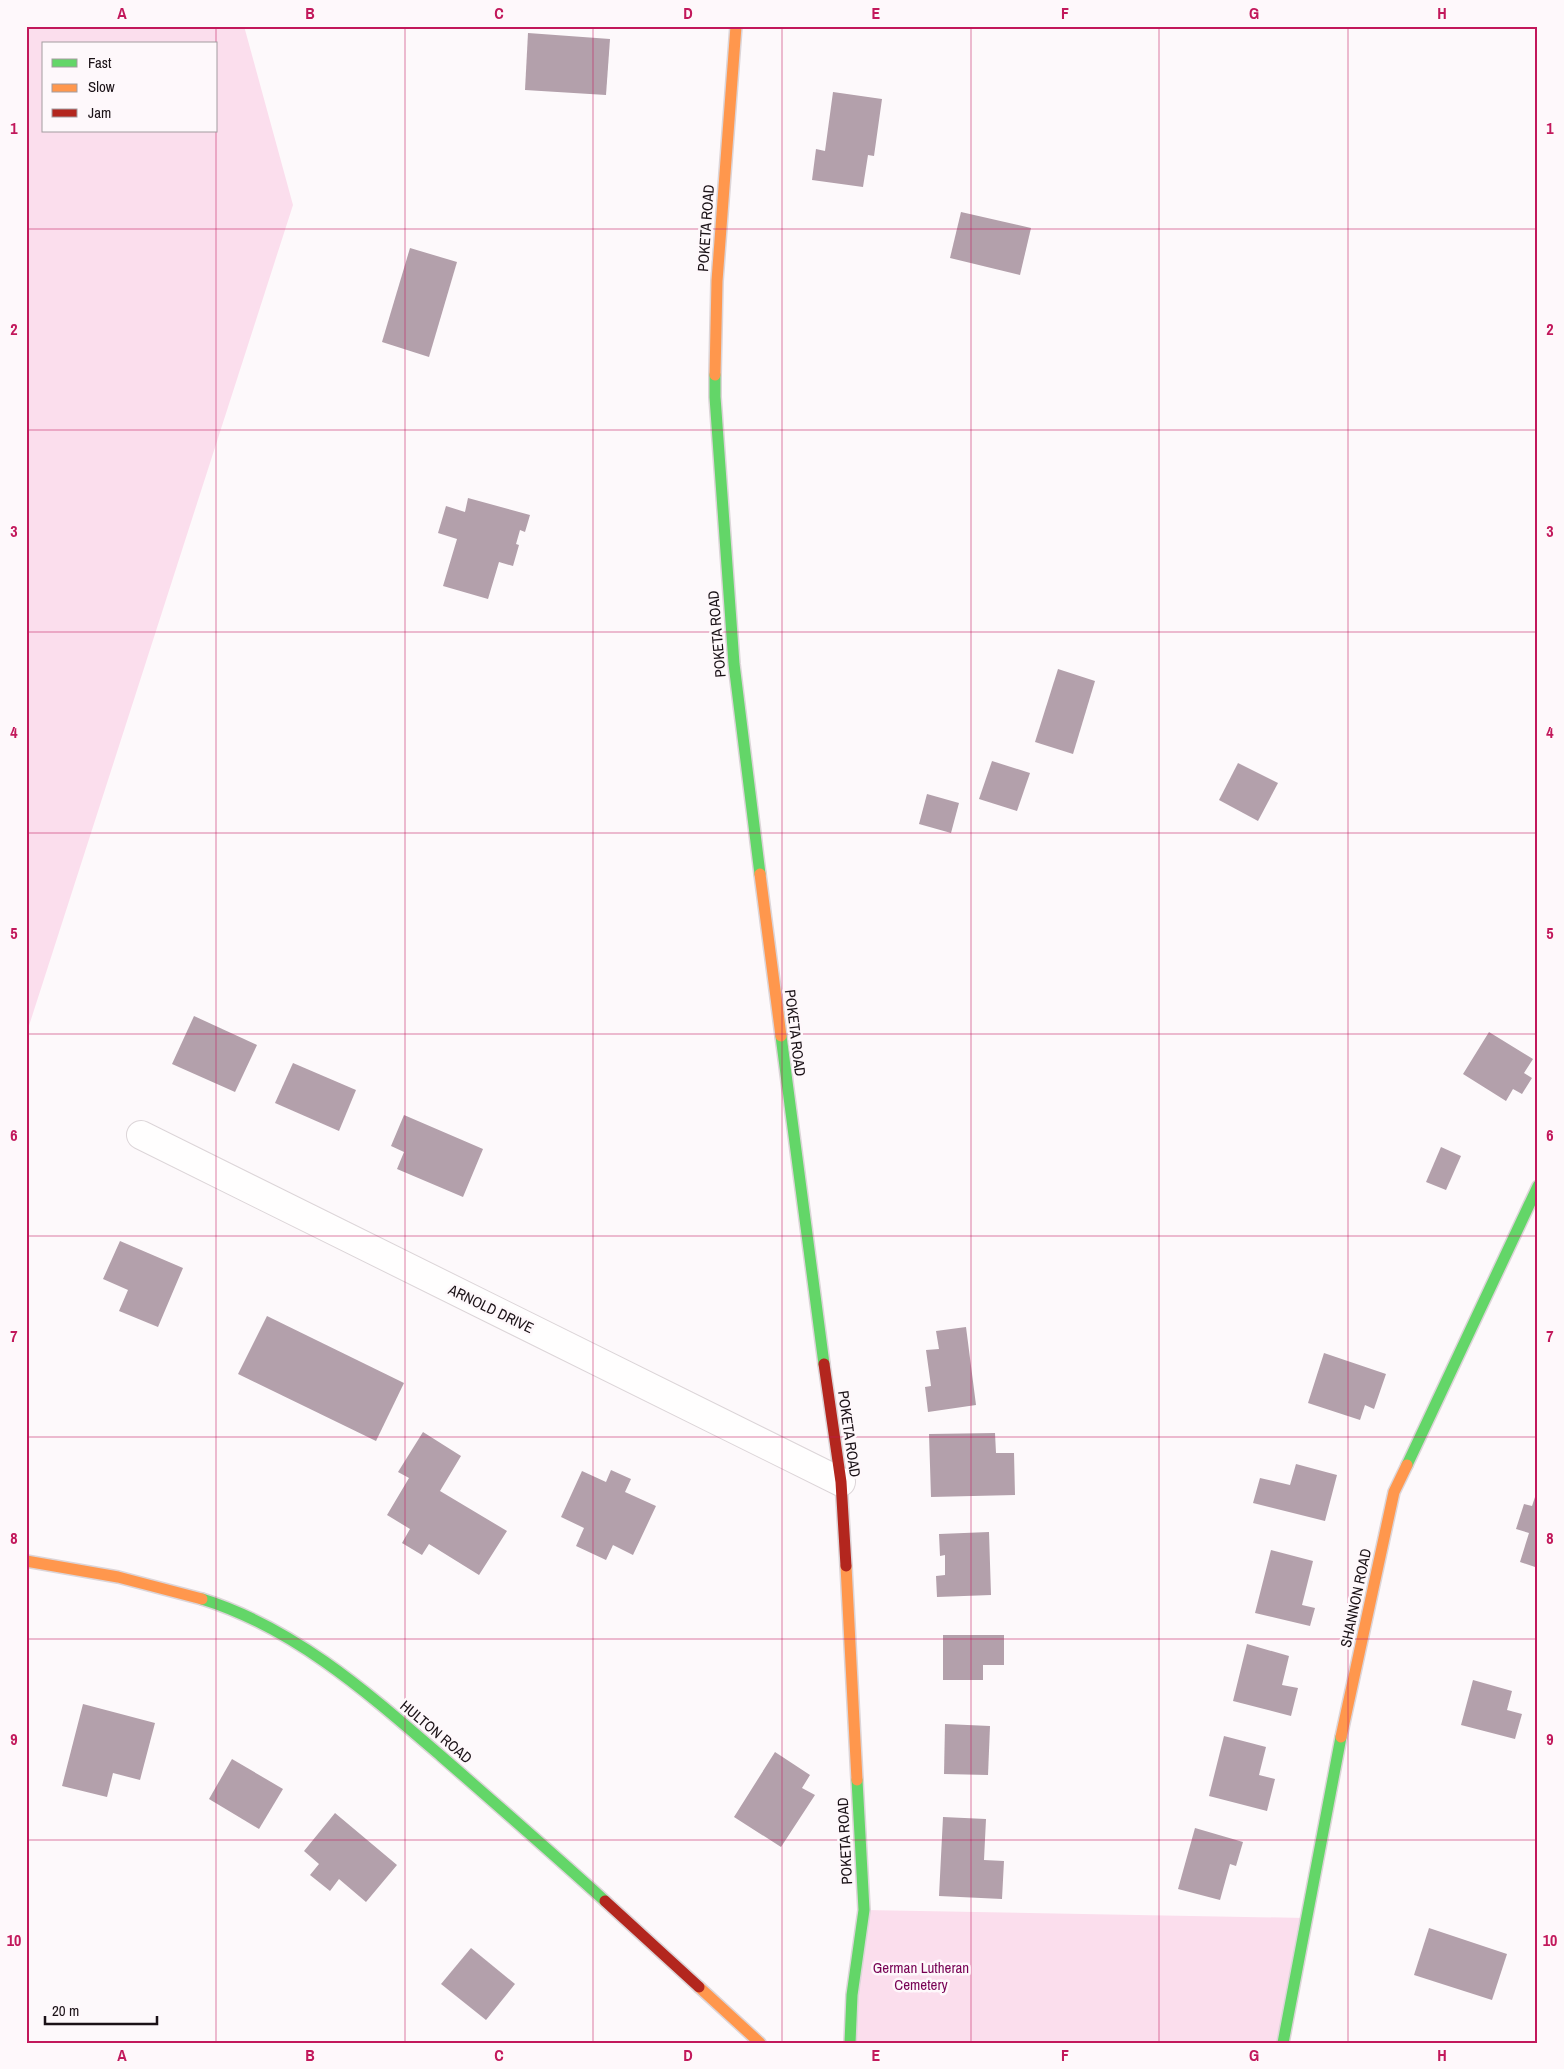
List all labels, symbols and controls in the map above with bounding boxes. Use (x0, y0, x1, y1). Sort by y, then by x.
text: A (117, 2, 127, 24)
text: B (305, 2, 315, 24)
text: C (494, 2, 504, 24)
text: D (683, 2, 693, 24)
text: E (872, 2, 881, 24)
text: F (1061, 2, 1069, 24)
text: G (1249, 2, 1259, 24)
text: H (1437, 2, 1447, 24)
legend (42, 42, 218, 132)
text: Fast (88, 52, 112, 73)
text: Slow (88, 76, 115, 97)
text: Jam (88, 102, 111, 123)
text: 1 (10, 117, 18, 139)
text: 1 (1546, 117, 1554, 139)
street label: POKETA ROAD (692, 184, 719, 272)
text: 2 (10, 318, 18, 340)
text: 2 (1546, 318, 1554, 340)
text: 3 (10, 520, 18, 542)
text: 3 (1546, 520, 1554, 542)
street label: POKETA ROAD (702, 590, 731, 678)
text: 4 (10, 721, 18, 743)
text: 4 (1546, 721, 1554, 743)
text: 5 (10, 922, 18, 944)
text: 5 (1546, 922, 1554, 944)
street label: POKETA ROAD (780, 988, 811, 1078)
text: 6 (10, 1124, 18, 1146)
text: 6 (1546, 1124, 1554, 1146)
street label: ARNOLD DRIVE (444, 1278, 537, 1338)
text: 7 (10, 1325, 18, 1347)
text: 7 (1546, 1325, 1554, 1347)
street label: POKETA ROAD (833, 1389, 866, 1479)
text: 8 (10, 1527, 18, 1549)
text: 8 (1546, 1527, 1554, 1549)
street label: SHANNON ROAD (1335, 1546, 1376, 1649)
street label: HULTON ROAD (396, 1695, 477, 1768)
text: 9 (10, 1728, 18, 1750)
text: 9 (1546, 1728, 1554, 1750)
street label: POKETA ROAD (832, 1797, 857, 1885)
text: 10 (7, 1929, 21, 1951)
text: 10 (1543, 1929, 1557, 1951)
park label: German Lutheran Cemetery (873, 1957, 969, 1995)
scale bar (45, 1994, 158, 2026)
text: 20 m (52, 2000, 79, 2021)
text: A (117, 2044, 127, 2066)
text: B (305, 2044, 315, 2066)
text: C (494, 2044, 504, 2066)
text: D (683, 2044, 693, 2066)
text: E (872, 2044, 881, 2066)
text: F (1061, 2044, 1069, 2066)
text: G (1249, 2044, 1259, 2066)
text: H (1437, 2044, 1447, 2066)

